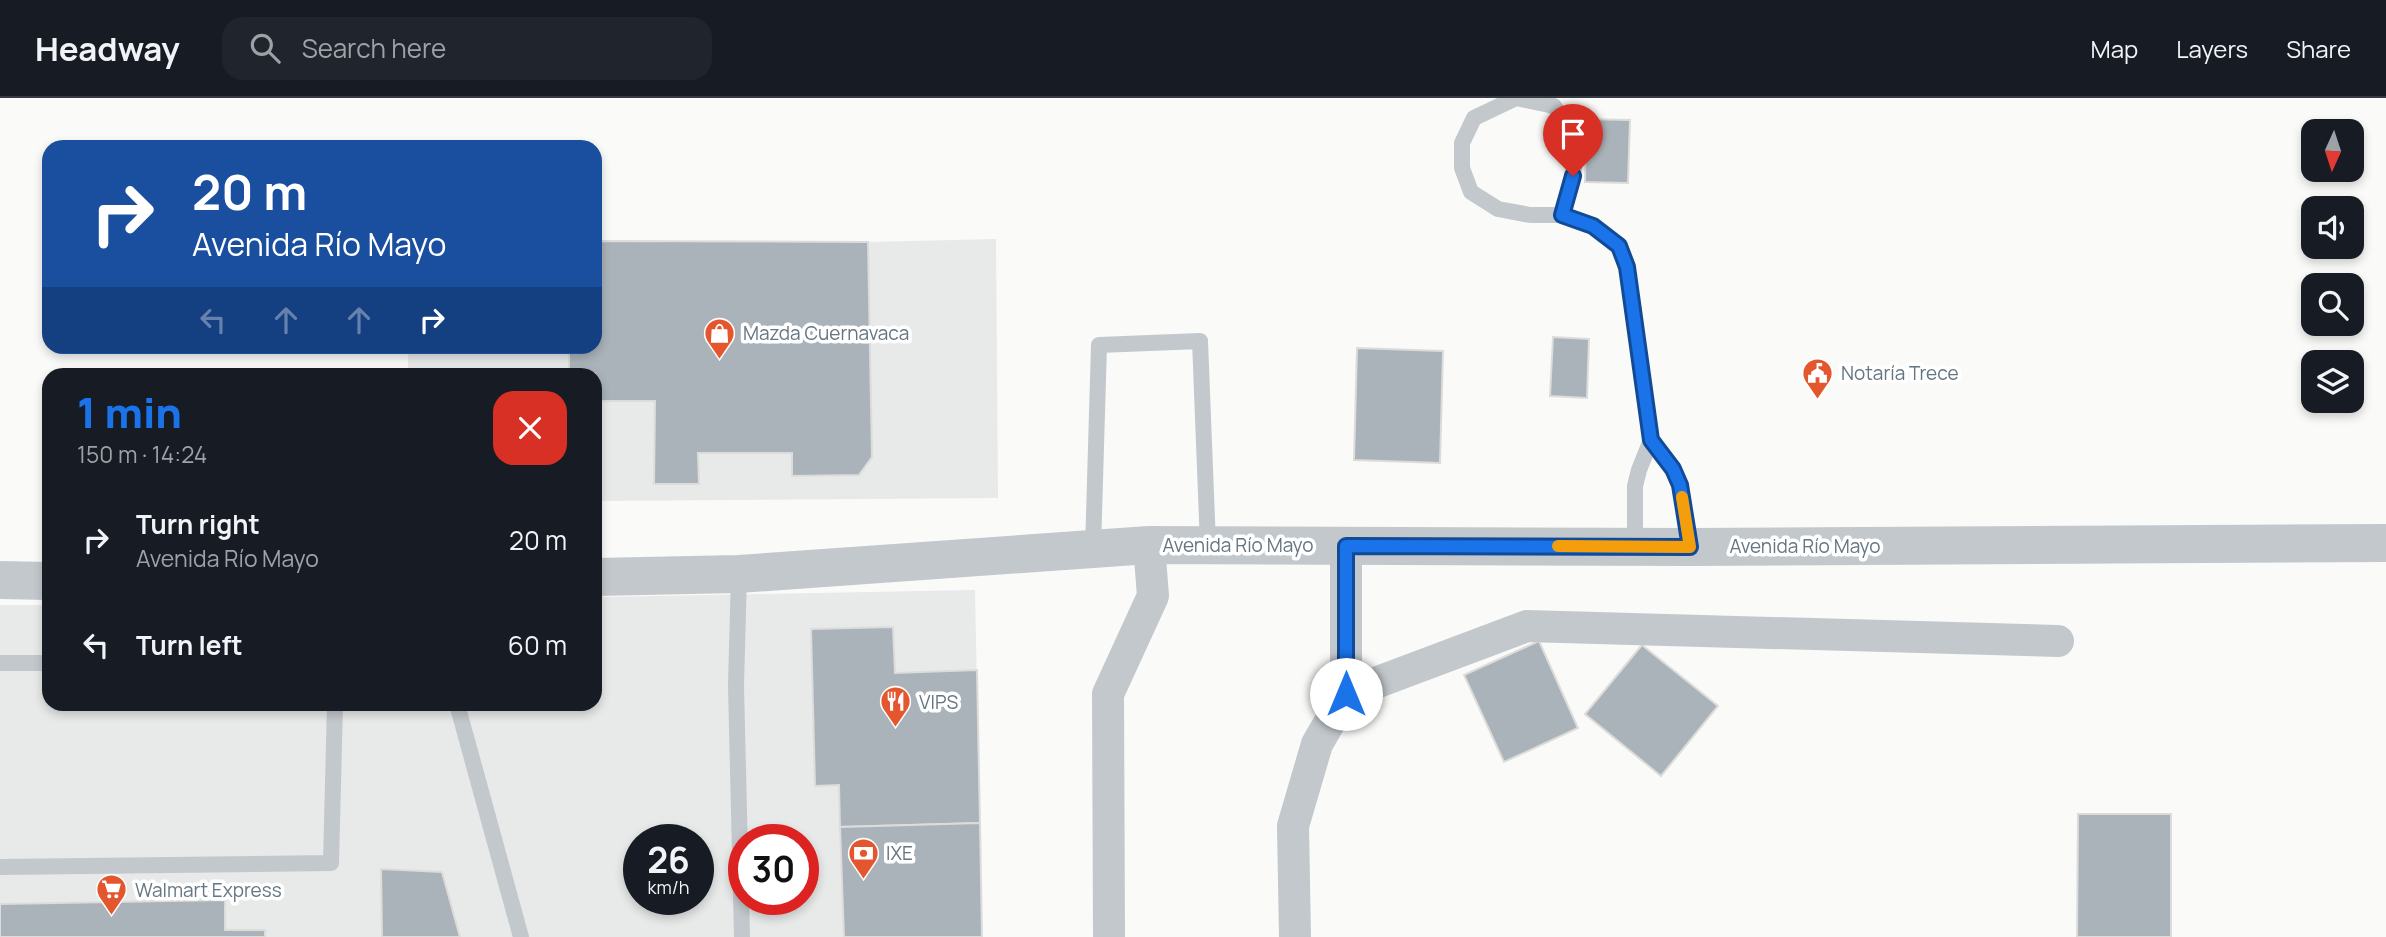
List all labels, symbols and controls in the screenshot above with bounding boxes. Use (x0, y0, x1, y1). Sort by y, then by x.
search box (222, 17, 712, 80)
text: Headway (35, 26, 180, 71)
icon: search (246, 29, 284, 67)
text: Search here (302, 30, 446, 66)
text: Map (2091, 32, 2138, 65)
text: Layers (2176, 32, 2248, 65)
text: Share (2286, 32, 2351, 65)
pin (1543, 104, 1603, 176)
icon: arrive (1554, 115, 1592, 153)
north arrow (2301, 119, 2364, 182)
map controls (2301, 119, 2364, 413)
text: 20 m (192, 158, 307, 225)
icon: right (77, 168, 168, 259)
button: sound (2301, 196, 2364, 259)
text: Avenida Río Mayo (192, 222, 446, 266)
button: search (2301, 273, 2364, 336)
icon: left (194, 301, 232, 339)
icon: ahead (267, 301, 305, 339)
icon: ahead (340, 301, 378, 339)
icon: right (413, 301, 451, 339)
shop icon: Mazda Cuernavaca (703, 316, 737, 360)
place label: Mazda Cuernavaca (743, 320, 909, 346)
button: layers (2301, 350, 2364, 413)
public building icon: Notaría Trece (1801, 356, 1835, 400)
place label: Notaría Trece (1841, 360, 1959, 386)
text: 1 min (77, 383, 182, 441)
button: close (493, 391, 567, 465)
text: 150 m · 14:24 (77, 438, 207, 470)
text: Turn right (136, 506, 260, 542)
icon: right (77, 521, 115, 559)
text: 20 m (509, 522, 567, 558)
street label: Avenida Río Mayo (1163, 532, 1314, 558)
street label: Avenida Río Mayo (1730, 533, 1881, 559)
text: Avenida Río Mayo (136, 542, 319, 574)
icon: left (77, 626, 115, 664)
text: Turn left (136, 627, 243, 663)
text: 60 m (508, 627, 567, 663)
position arrow (1309, 657, 1383, 731)
restaurant icon: VIPS (879, 685, 913, 729)
place label: VIPS (919, 689, 958, 715)
speed limit sign: 30 (728, 824, 819, 915)
text: 26 (647, 836, 690, 884)
bank icon: IXE (846, 836, 880, 880)
place label: IXE (886, 840, 913, 866)
supermarket icon: Walmart Express (95, 873, 129, 917)
text: km/h (648, 875, 689, 899)
place label: Walmart Express (135, 877, 282, 903)

